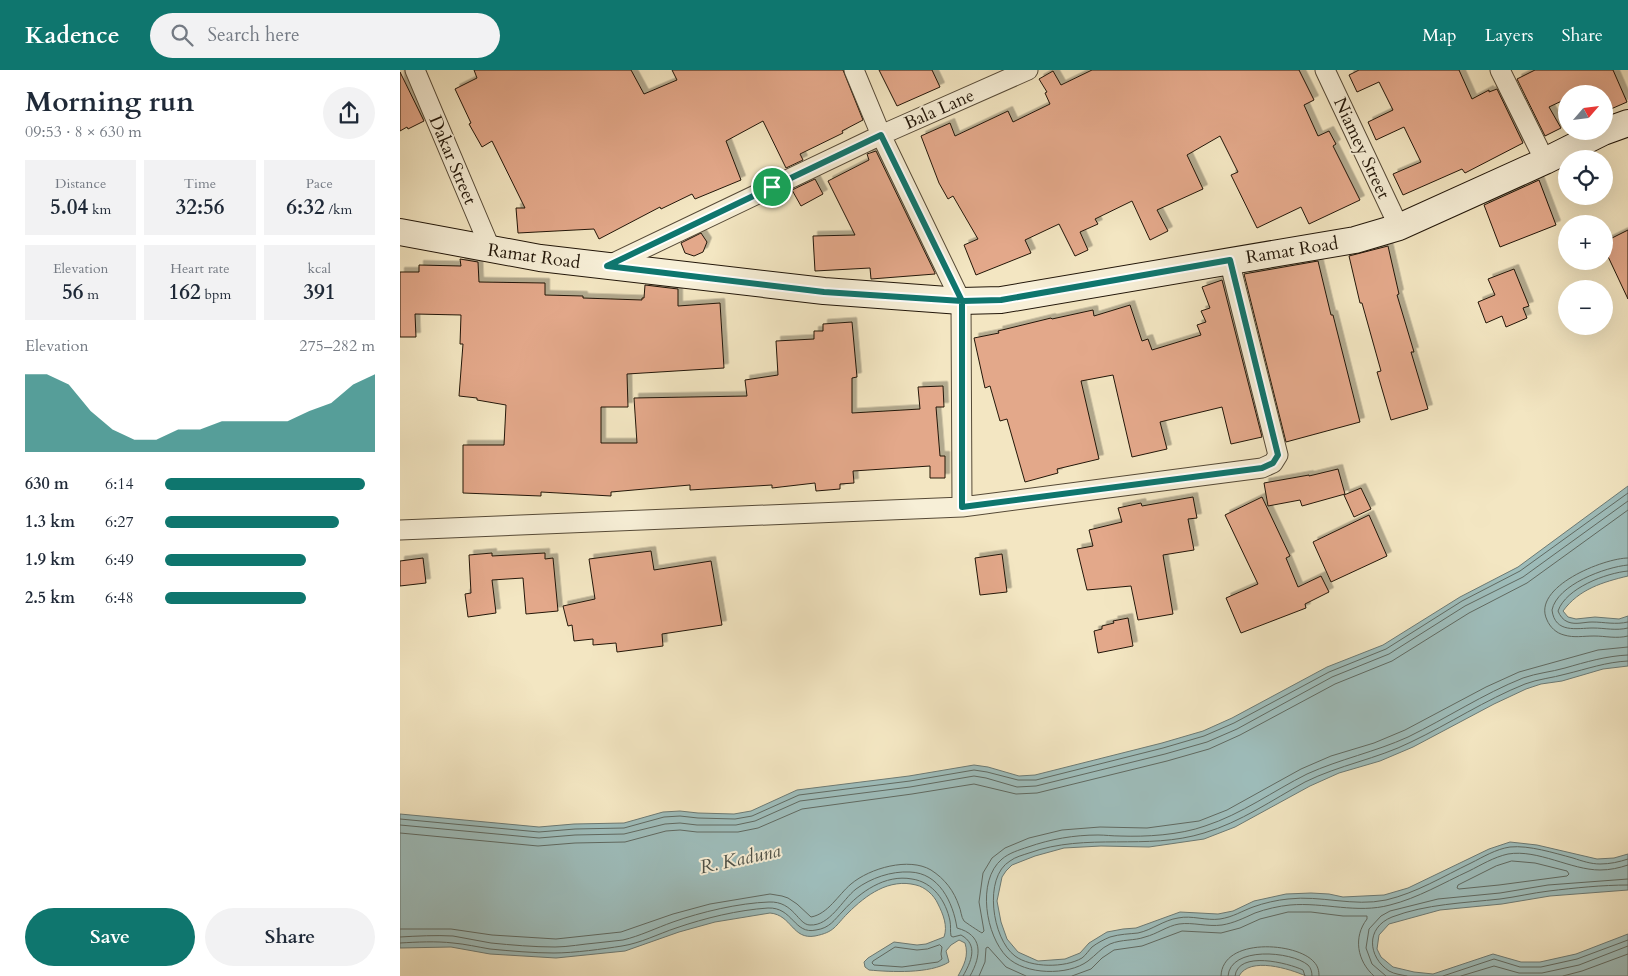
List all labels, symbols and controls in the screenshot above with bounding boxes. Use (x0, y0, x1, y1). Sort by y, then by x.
search box (150, 13, 500, 58)
text: Kadence (25, 19, 120, 52)
icon: search (168, 21, 196, 49)
text: Search here (208, 22, 300, 48)
text: Map (1422, 23, 1457, 48)
text: Layers (1485, 23, 1534, 48)
text: Share (1562, 23, 1603, 48)
text: Morning run (25, 83, 194, 121)
street label: Bala Lane (900, 83, 978, 136)
north arrow (1558, 85, 1612, 140)
map controls (1558, 85, 1613, 335)
button: share (323, 87, 375, 139)
street label: Niamey Street (1327, 93, 1396, 203)
street label: Dakar Street (423, 112, 483, 209)
text: 09:53 · 8 × 630 m (25, 121, 142, 143)
button: locate (1558, 150, 1613, 205)
pin (751, 166, 793, 208)
icon: arrive (758, 173, 786, 201)
text: Distance (55, 174, 106, 193)
text: Time (184, 174, 216, 193)
text: Pace (306, 174, 333, 193)
text: 5.04 (50, 193, 88, 222)
text: 32:56 (175, 193, 225, 222)
text: 6:32 (286, 193, 325, 222)
text: km (88, 200, 111, 219)
text: /km (325, 200, 352, 219)
button: + (1558, 215, 1613, 270)
street label: Ramat Road (1244, 231, 1341, 270)
street label: Ramat Road (486, 238, 582, 275)
text: Elevation (53, 259, 108, 278)
text: Heart rate (170, 259, 230, 278)
text: kcal (308, 259, 331, 278)
text: 56 (62, 278, 84, 307)
text: 162 (169, 278, 201, 307)
text: 391 (303, 278, 335, 307)
button: − (1558, 280, 1613, 335)
text: m (84, 285, 99, 304)
text: bpm (201, 285, 231, 304)
text: Elevation (25, 335, 89, 357)
text: 275–282 m (299, 335, 375, 357)
text: 630 m (25, 473, 69, 495)
text: 6:14 (105, 473, 134, 495)
text: 1.3 km (25, 511, 75, 533)
text: 6:27 (105, 511, 134, 533)
text: 1.9 km (25, 549, 75, 571)
text: 6:49 (105, 549, 134, 571)
text: 2.5 km (25, 587, 75, 609)
text: 6:48 (105, 587, 134, 609)
water label: R. Kaduna (697, 838, 784, 880)
button: Save (25, 908, 195, 966)
button: Share (205, 908, 375, 966)

